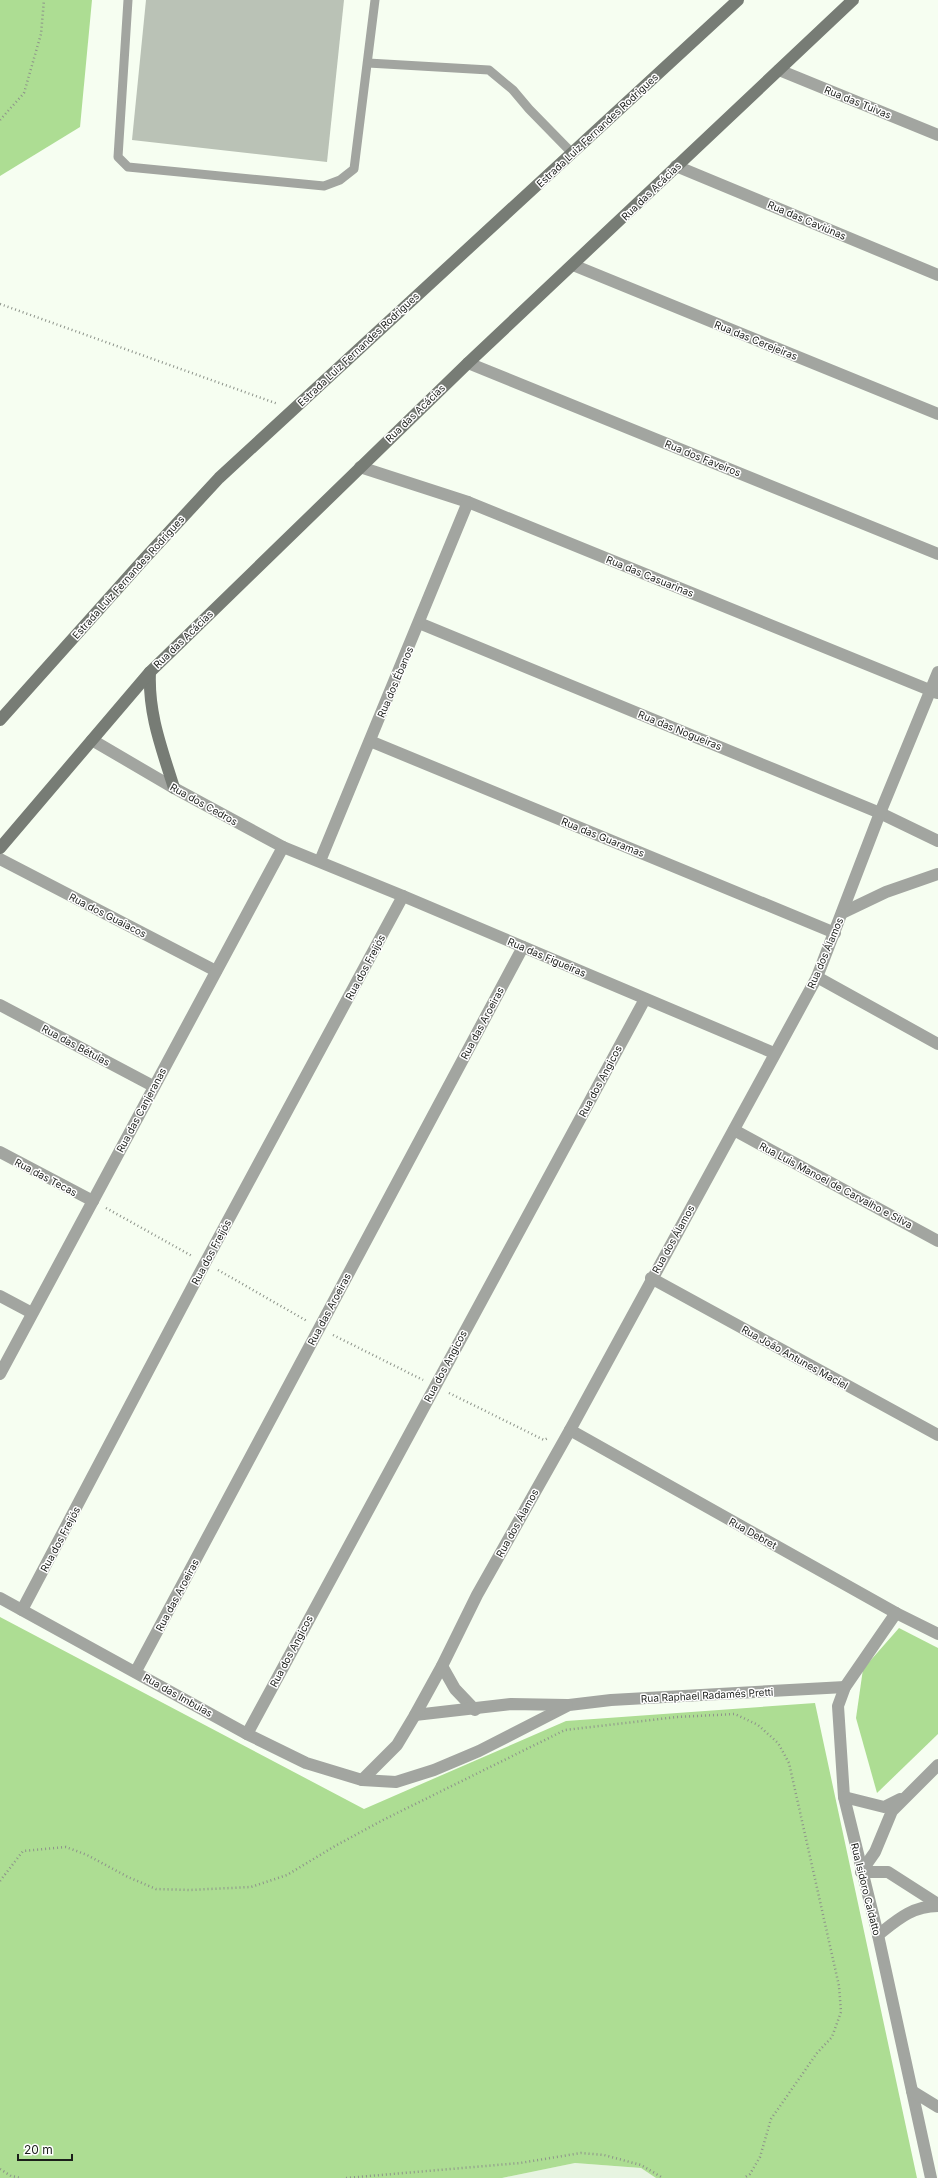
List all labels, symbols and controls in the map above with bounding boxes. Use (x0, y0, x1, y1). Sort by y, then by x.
street label: Estrada Luiz Fernandes Rodrigues (534, 71, 660, 189)
street label: Rua das Tuivas (823, 83, 893, 121)
street label: Rua das Acácias (619, 160, 683, 222)
street label: Rua das Caviúnas (766, 198, 848, 242)
street label: Estrada Luiz Fernandes Rodrigues (295, 290, 421, 408)
street label: Rua das Cerejeiras (713, 318, 799, 362)
street label: Rua das Acácias (383, 382, 447, 444)
street label: Rua dos Faveiros (663, 437, 743, 479)
street label: Estrada Luiz Fernandes Rodrigues (70, 513, 186, 641)
street label: Rua das Casuarinas (604, 553, 696, 599)
street label: Rua das Acácias (151, 608, 215, 670)
street label: Rua dos Ébanos (374, 644, 415, 719)
street label: Rua das Nogueiras (636, 708, 724, 752)
street label: Rua dos Cedros (168, 781, 240, 827)
street label: Rua das Guaramas (560, 815, 646, 859)
street label: Rua dos Guaiacos (67, 890, 149, 940)
street label: Rua dos Álamos (804, 915, 845, 990)
street label: Rua dos Freijós (343, 932, 387, 1002)
street label: Rua das Figueiras (506, 935, 588, 979)
street label: Rua das Aroeiras (458, 985, 506, 1061)
street label: Rua das Bétulas (40, 1022, 112, 1068)
street label: Rua dos Angicos (576, 1043, 624, 1119)
street label: Rua das Canjeranas (114, 1066, 168, 1154)
street label: Rua Luis Manoel de Carvalho e Silva (757, 1139, 915, 1231)
street label: Rua das Tecas (13, 1156, 79, 1198)
street label: Rua dos Álamos (648, 1202, 697, 1275)
street label: Rua dos Freijós (189, 1217, 233, 1287)
street label: Rua das Aroeiras (305, 1271, 353, 1347)
street label: Rua João Antunes Maciel (740, 1323, 850, 1391)
street label: Rua dos Angicos (421, 1328, 469, 1404)
street label: Rua dos Álamos (492, 1486, 541, 1559)
street label: Rua dos Freijós (38, 1504, 82, 1574)
street label: Rua Debret (727, 1515, 780, 1551)
street label: Rua das Aroeiras (153, 1557, 201, 1633)
street label: Rua dos Angicos (267, 1613, 315, 1689)
street label: Rua das Imbuias (141, 1671, 215, 1719)
street label: Rua Raphael Radamés Pretti (641, 1686, 773, 1704)
street label: Rua Isidoro Caldatto (849, 1841, 883, 1937)
scale bar (18, 2136, 72, 2162)
text: 20 m (24, 2142, 53, 2157)

